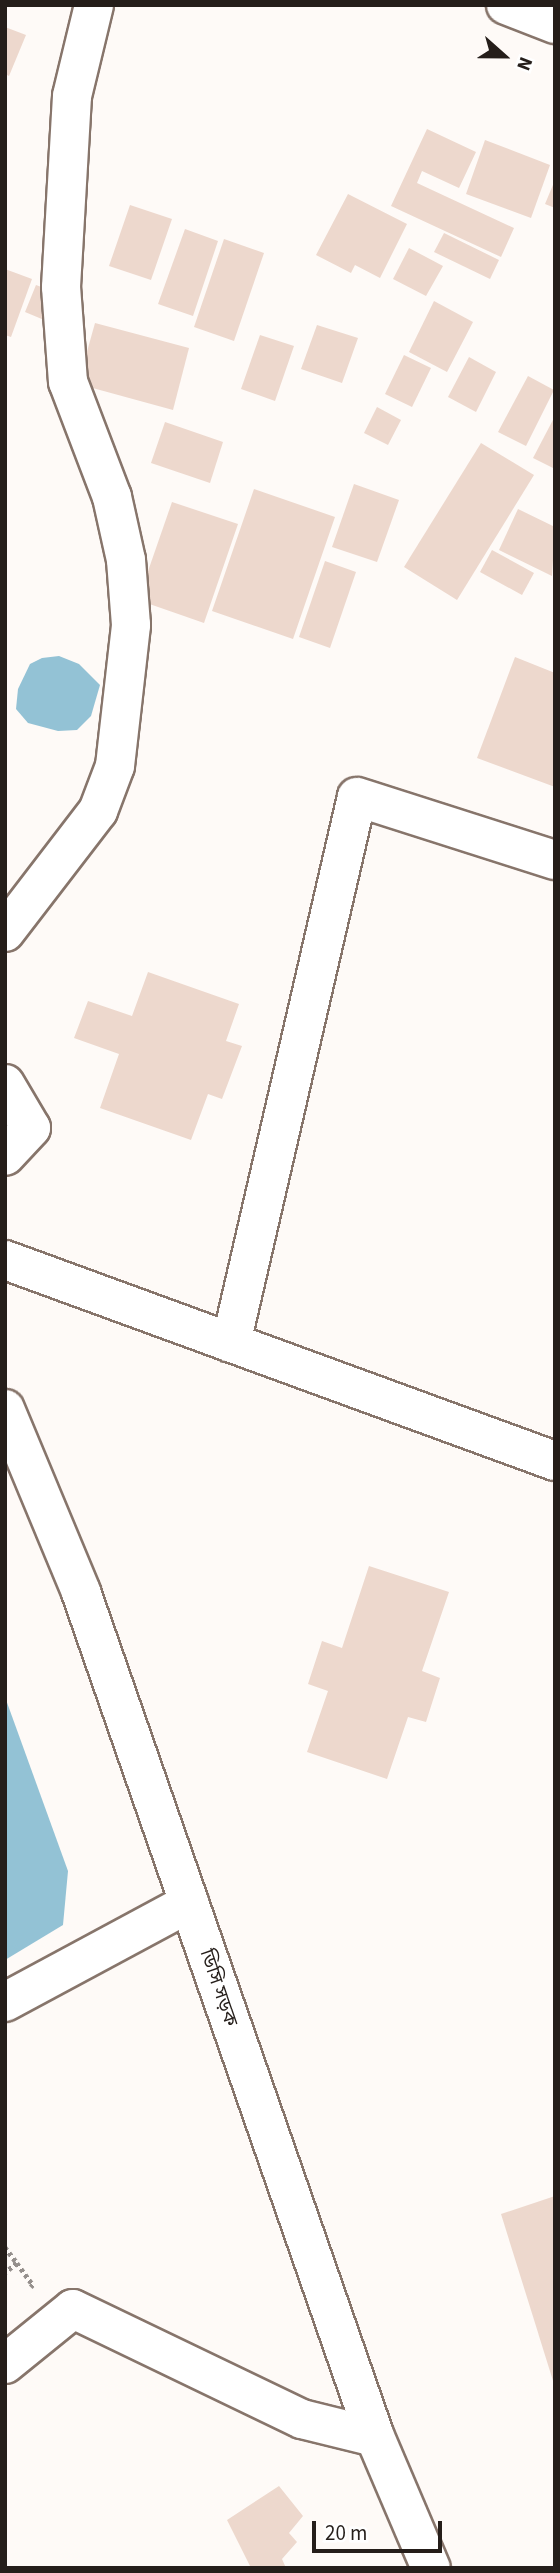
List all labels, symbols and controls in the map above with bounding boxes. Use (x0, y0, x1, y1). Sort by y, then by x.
north arrow (469, 21, 539, 91)
text: N (509, 53, 539, 74)
street label: ডিসি সড়ক (194, 1946, 242, 2030)
scale bar (315, 2506, 444, 2550)
text: 20 m (325, 2518, 367, 2548)

